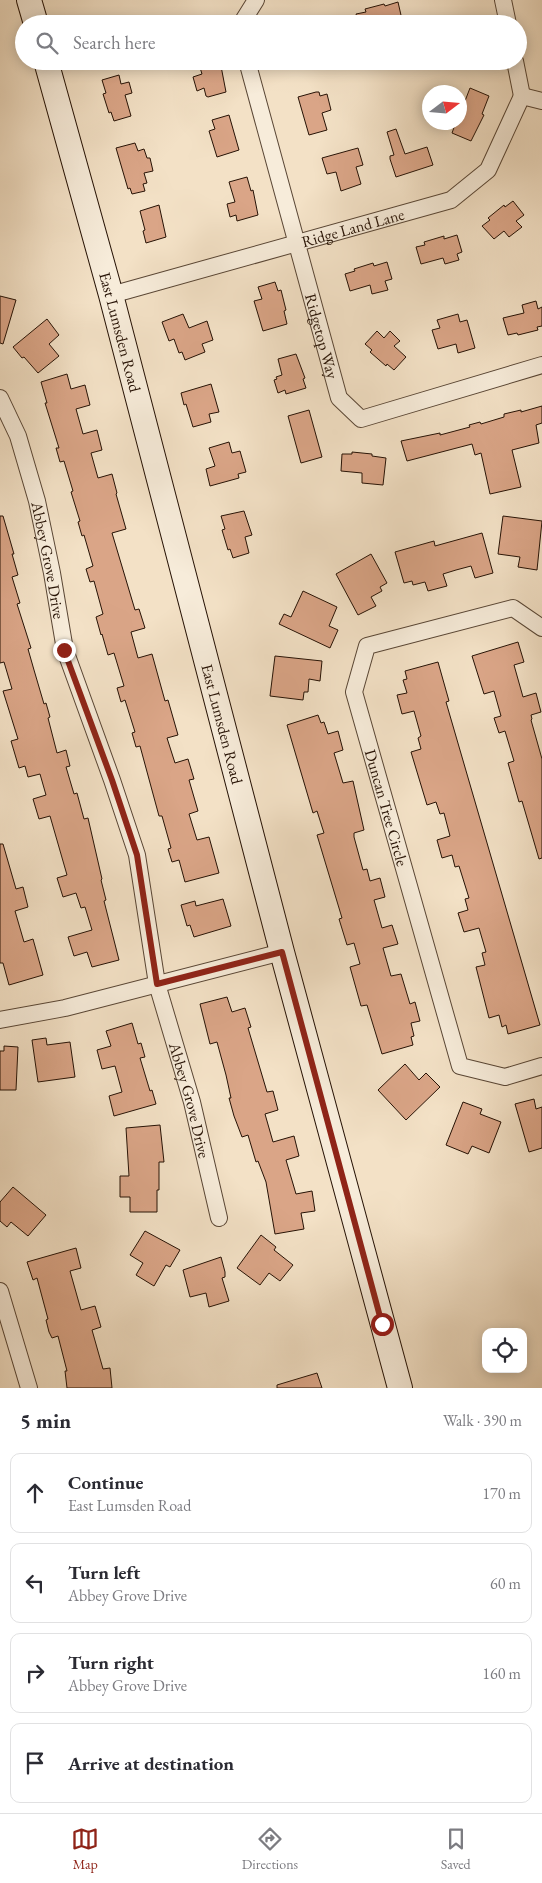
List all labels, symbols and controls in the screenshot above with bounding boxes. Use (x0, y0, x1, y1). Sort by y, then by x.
search box (15, 15, 527, 70)
icon: search (33, 29, 61, 57)
text: Search here (73, 30, 155, 55)
north arrow (422, 85, 467, 130)
street label: Ridge Land Lane (299, 203, 407, 252)
street label: East Lumsden Road (95, 269, 147, 395)
street label: Ridgetop Way (300, 291, 344, 382)
street label: Abbey Grove Drive (27, 499, 70, 620)
route end (53, 639, 76, 662)
street label: East Lumsden Road (197, 662, 249, 787)
street label: Duncan Tree Circle (360, 747, 413, 868)
street label: Abbey Grove Drive (164, 1039, 215, 1160)
route start (371, 1313, 394, 1336)
map controls (482, 1328, 527, 1373)
button: locate (482, 1328, 527, 1373)
text: 5 min (20, 1407, 71, 1434)
text: Walk · 390 m (443, 1410, 522, 1431)
text: Continue (68, 1470, 143, 1495)
icon: ahead (21, 1479, 49, 1507)
text: 170 m (482, 1483, 521, 1504)
text: East Lumsden Road (68, 1495, 191, 1516)
text: Turn left (68, 1560, 140, 1585)
icon: left (21, 1569, 49, 1597)
text: 60 m (490, 1573, 521, 1594)
text: Abbey Grove Drive (68, 1585, 187, 1606)
text: Turn right (68, 1650, 154, 1675)
icon: right (21, 1659, 49, 1687)
text: 160 m (482, 1663, 521, 1684)
text: Abbey Grove Drive (68, 1675, 187, 1696)
icon: arrive (21, 1749, 49, 1777)
text: Arrive at destination (68, 1751, 234, 1776)
tab: Map (71, 1825, 99, 1873)
tab: Directions (242, 1825, 298, 1873)
tab: Saved (441, 1825, 471, 1873)

